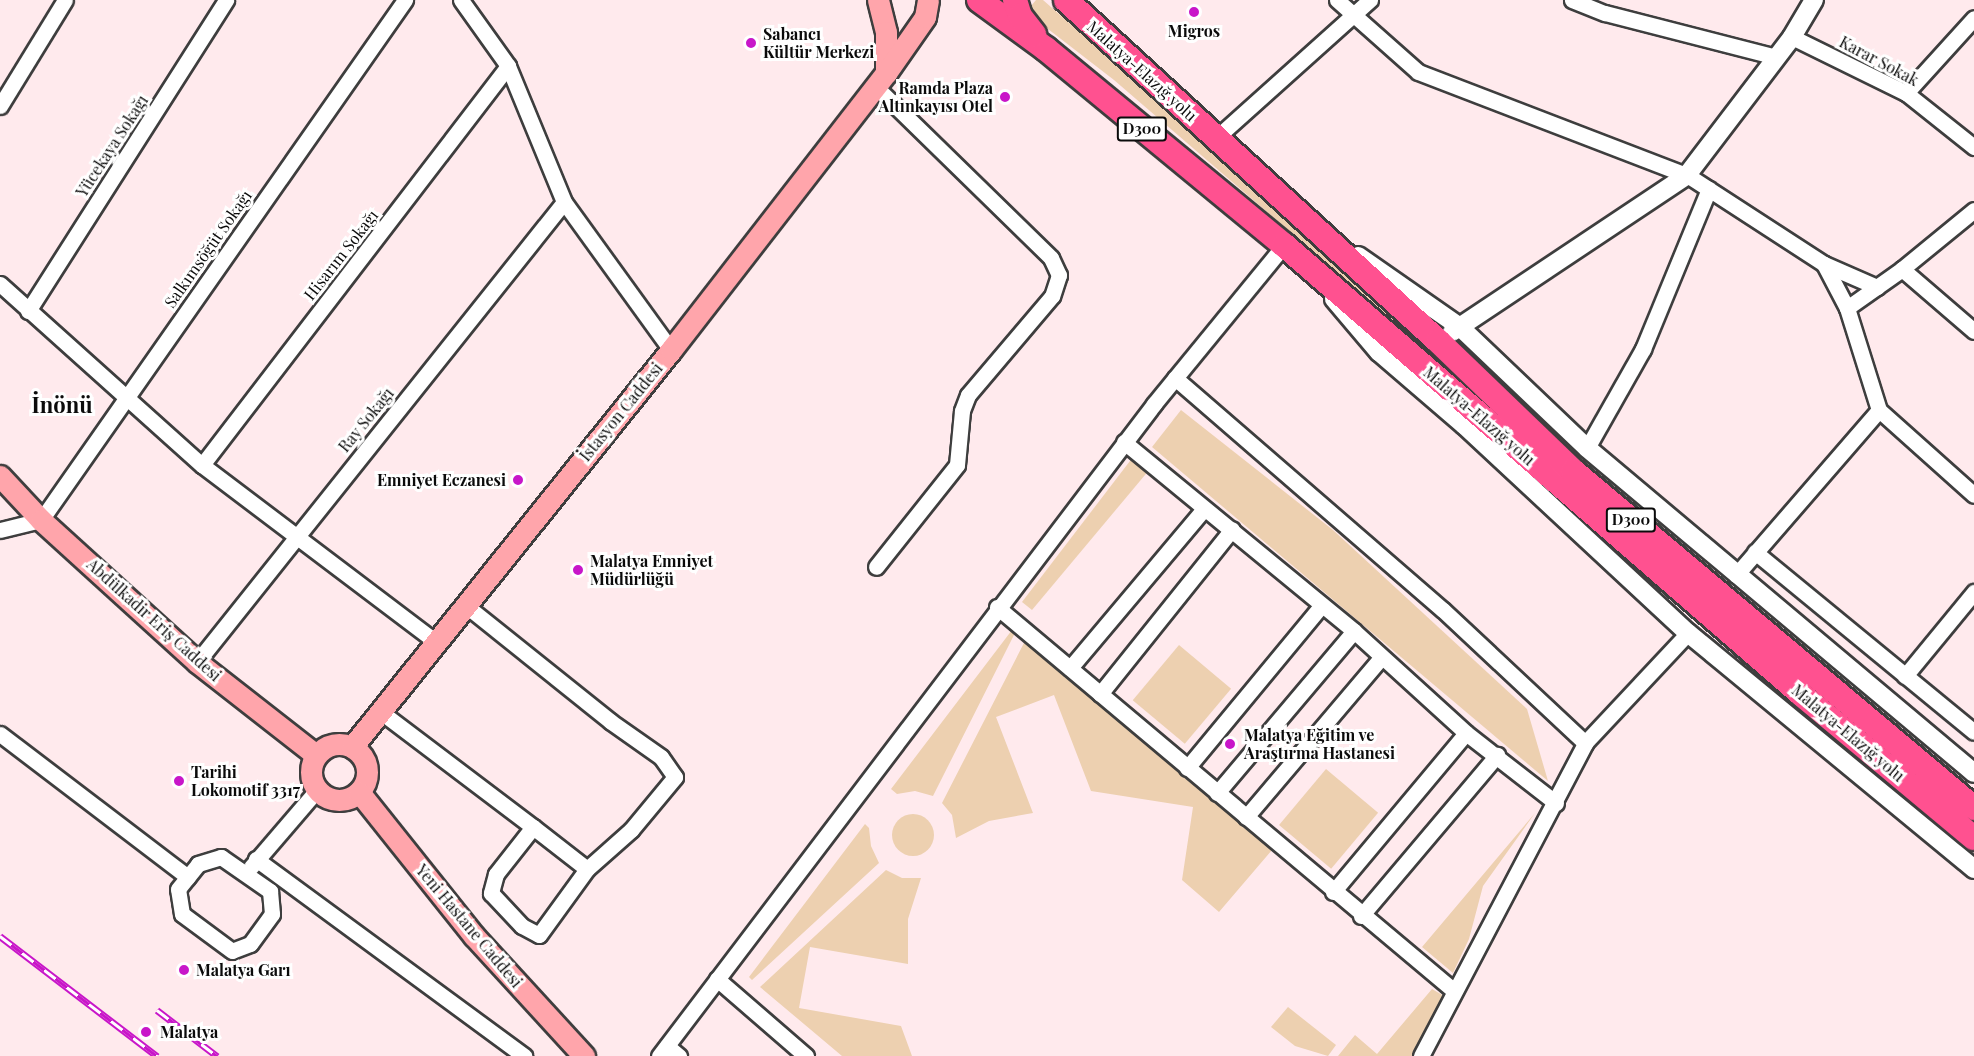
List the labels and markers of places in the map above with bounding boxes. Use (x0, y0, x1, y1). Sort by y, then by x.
marker: Migros (1187, 5, 1201, 19)
place label: Migros (1168, 21, 1220, 41)
place label: Sabancı Kültür Merkezi (763, 24, 875, 62)
marker: Sabancı Kültür Merkezi (744, 36, 758, 50)
place label: Ramda Plaza Altınkayısı Otel (879, 78, 993, 116)
marker: Ramda Plaza Altınkayısı Otel (998, 90, 1012, 104)
place label: Emniyet Eczanesi (377, 470, 506, 490)
marker: Emniyet Eczanesi (511, 473, 525, 487)
place label: Malatya Emniyet Müdürlüğü (590, 551, 713, 589)
marker: Malatya Emniyet Müdürlüğü (571, 563, 585, 577)
place label: Malatya Eğitim ve Araştırma Hastanesi (1244, 725, 1395, 763)
marker: Malatya Eğitim ve Araştırma Hastanesi (1221, 735, 1239, 753)
place label: Tarihi Lokomotif 3317 (191, 762, 300, 800)
marker: Tarihi Lokomotif 3317 (172, 774, 186, 788)
place label: Malatya Garı (196, 960, 291, 980)
marker: Malatya Garı (177, 963, 191, 977)
place label: Malatya (160, 1022, 218, 1042)
marker: Malatya (137, 1023, 155, 1041)

